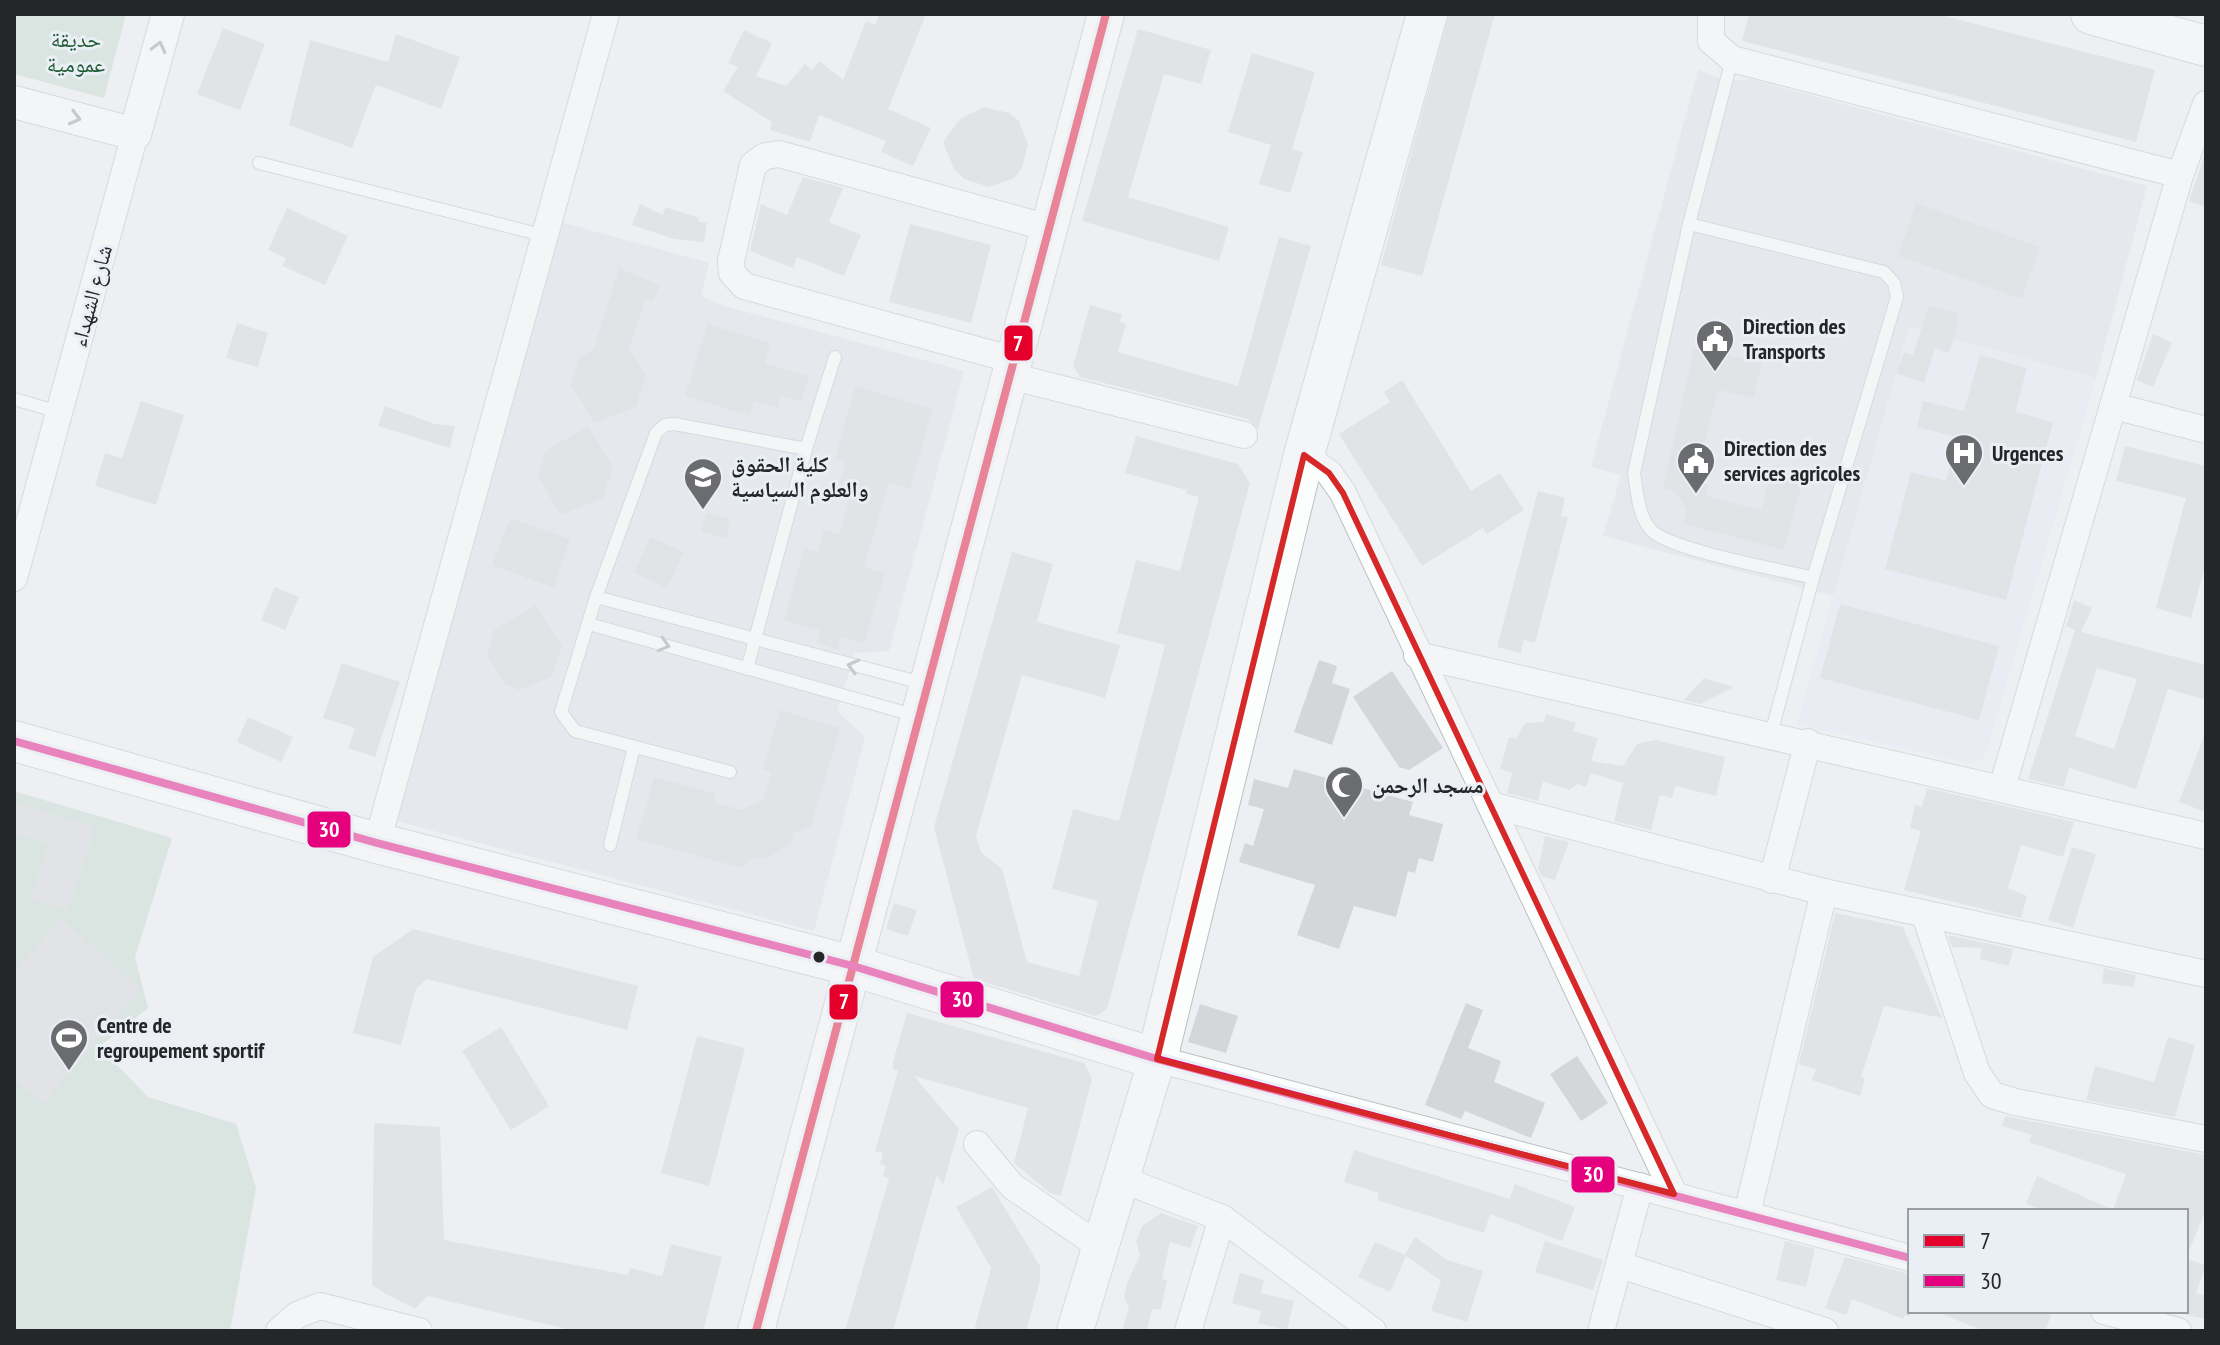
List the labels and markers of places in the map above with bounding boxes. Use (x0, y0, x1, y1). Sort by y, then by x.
place label: Direction des Transports (1743, 312, 1846, 365)
public building icon: Direction des Transports (1694, 318, 1736, 373)
hospital icon: Urgences (1943, 432, 1985, 487)
place label: Direction des services agricoles (1724, 434, 1861, 487)
place label: Urgences (1992, 439, 2064, 467)
public building icon: Direction des services agricoles (1675, 440, 1717, 495)
place label: كلية الحقوق والعلوم السياسية (731, 450, 869, 505)
school or university icon: كلية الحقوق والعلوم السياسية (682, 456, 724, 511)
mosque icon: مسجد الرحمن (1323, 764, 1365, 819)
place label: مسجد الرحمن (1372, 771, 1484, 799)
unlabelled marker (811, 949, 827, 965)
place label: Centre de regroupement sportif (97, 1011, 265, 1064)
sports icon: Centre de regroupement sportif (48, 1017, 90, 1072)

